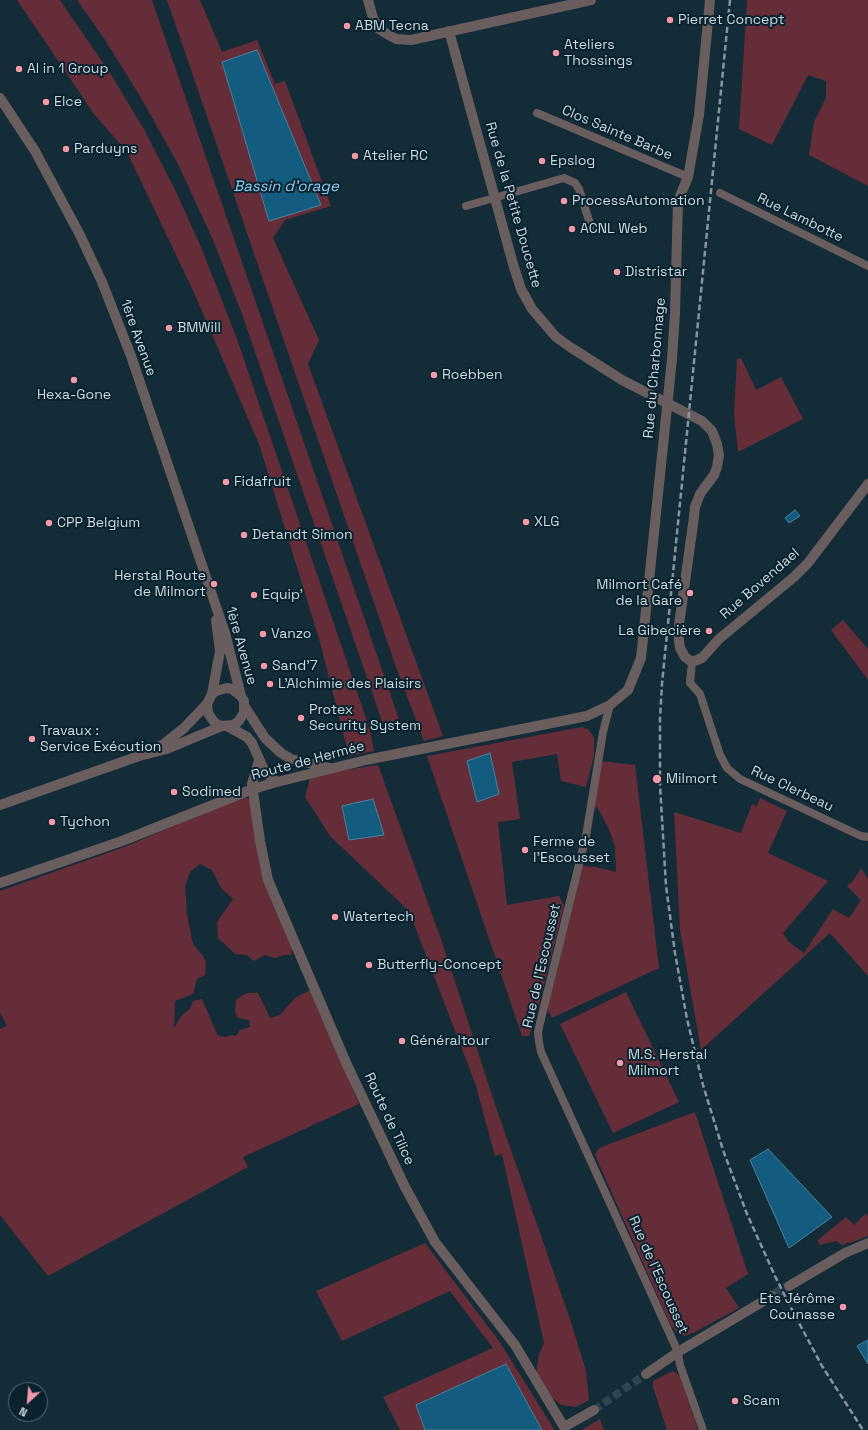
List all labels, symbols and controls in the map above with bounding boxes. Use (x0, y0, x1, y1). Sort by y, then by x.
place label: Pierret Concept (678, 12, 785, 28)
marker: Pierret Concept (665, 15, 675, 25)
place label: ABM Tecna (355, 18, 429, 34)
marker: ABM Tecna (342, 21, 352, 31)
place label: Ateliers Thossings (564, 37, 633, 70)
marker: Ateliers Thossings (551, 48, 561, 58)
place label: Al in 1 Group (27, 61, 108, 77)
marker: Al in 1 Group (14, 64, 24, 74)
place label: Elce (54, 94, 82, 110)
marker: Elce (41, 97, 51, 107)
street label: Clos Sainte Barbe (559, 102, 675, 164)
street label: Rue de la Petite Doucette (481, 120, 545, 290)
place label: Parduyns (74, 141, 137, 157)
marker: Parduyns (61, 144, 71, 154)
place label: Atelier RC (363, 148, 428, 164)
marker: Atelier RC (350, 151, 360, 161)
place label: Epslog (550, 153, 595, 169)
marker: Epslog (537, 156, 547, 166)
water label: Bassin d'orage (233, 178, 339, 196)
street label: Rue Lambotte (754, 190, 846, 246)
place label: ProcessAutomation (572, 193, 704, 209)
marker: ProcessAutomation (559, 196, 569, 206)
place label: ACNL Web (580, 221, 648, 237)
marker: ACNL Web (567, 224, 577, 234)
place label: Distristar (625, 264, 687, 280)
marker: Distristar (612, 267, 622, 277)
street label: 1ère Avenue (116, 297, 160, 379)
street label: Rue du Charbonnage (640, 297, 670, 439)
place label: BMWill (177, 320, 221, 336)
marker: BMWill (164, 323, 174, 333)
place label: Roebben (442, 367, 503, 383)
marker: Roebben (429, 370, 439, 380)
marker: Hexa-Gone (69, 375, 79, 385)
place label: Hexa-Gone (37, 387, 111, 403)
place label: Fidafruit (234, 474, 292, 490)
marker: Fidafruit (221, 477, 231, 487)
place label: XLG (534, 514, 560, 530)
place label: CPP Belgium (57, 515, 140, 531)
marker: XLG (521, 517, 531, 527)
marker: CPP Belgium (44, 518, 54, 528)
place label: Detandt Simon (252, 527, 353, 543)
marker: Detandt Simon (239, 530, 249, 540)
street label: Rue Bovendael (717, 545, 803, 623)
place label: Herstal Route de Milmort (114, 568, 206, 600)
place label: Milmort Café de la Gare (596, 577, 682, 610)
marker: Herstal Route de Milmort (209, 579, 219, 589)
place label: Equip' (262, 587, 303, 603)
marker: Milmort Café de la Gare (685, 588, 695, 598)
marker: Equip' (249, 590, 259, 600)
street label: 1ère Avenue (222, 605, 260, 687)
place label: La Gibecière (618, 623, 701, 639)
place label: Vanzo (271, 626, 311, 642)
marker: La Gibecière (704, 626, 714, 636)
marker: Vanzo (258, 629, 268, 639)
place label: Sand'7 (272, 658, 318, 674)
marker: Sand'7 (259, 661, 269, 671)
place label: L'Alchimie des Plaisirs (278, 676, 421, 692)
marker: L'Alchimie des Plaisirs (265, 679, 275, 689)
place label: Protex Security System (309, 702, 421, 734)
marker: Protex Security System (296, 713, 306, 723)
place label: Travaux : Service Exécution (40, 723, 161, 756)
marker: Travaux : Service Exécution (27, 734, 37, 744)
street label: Route de Hermée (250, 738, 366, 784)
street label: Rue Clerbeau (748, 763, 836, 815)
place label: Milmort (666, 771, 717, 787)
marker: Milmort (651, 773, 663, 785)
place label: Sodimed (182, 784, 241, 800)
marker: Sodimed (169, 787, 179, 797)
place label: Tychon (60, 814, 110, 830)
marker: Tychon (47, 817, 57, 827)
place label: Ferme de l'Escousset (533, 834, 610, 866)
marker: Ferme de l'Escousset (520, 845, 530, 855)
street label: Rue de l'Escousset (520, 902, 564, 1030)
place label: Watertech (343, 909, 414, 925)
marker: Watertech (330, 912, 340, 922)
place label: Butterfly-Concept (377, 957, 502, 973)
marker: Butterfly-Concept (364, 960, 374, 970)
place label: Généraltour (410, 1033, 490, 1049)
marker: Généraltour (397, 1036, 407, 1046)
place label: M.S. Herstal Milmort (628, 1047, 707, 1080)
marker: M.S. Herstal Milmort (615, 1058, 625, 1068)
street label: Route de Tilice (360, 1070, 418, 1168)
street label: Rue de l'Escousset (624, 1213, 692, 1337)
place label: Ets Jérôme Counasse (759, 1291, 835, 1324)
marker: Ets Jérôme Counasse (838, 1302, 848, 1312)
north arrow (8, 1382, 48, 1422)
place label: Scam (743, 1393, 780, 1409)
marker: Scam (730, 1396, 740, 1406)
text: N (17, 1404, 30, 1420)

